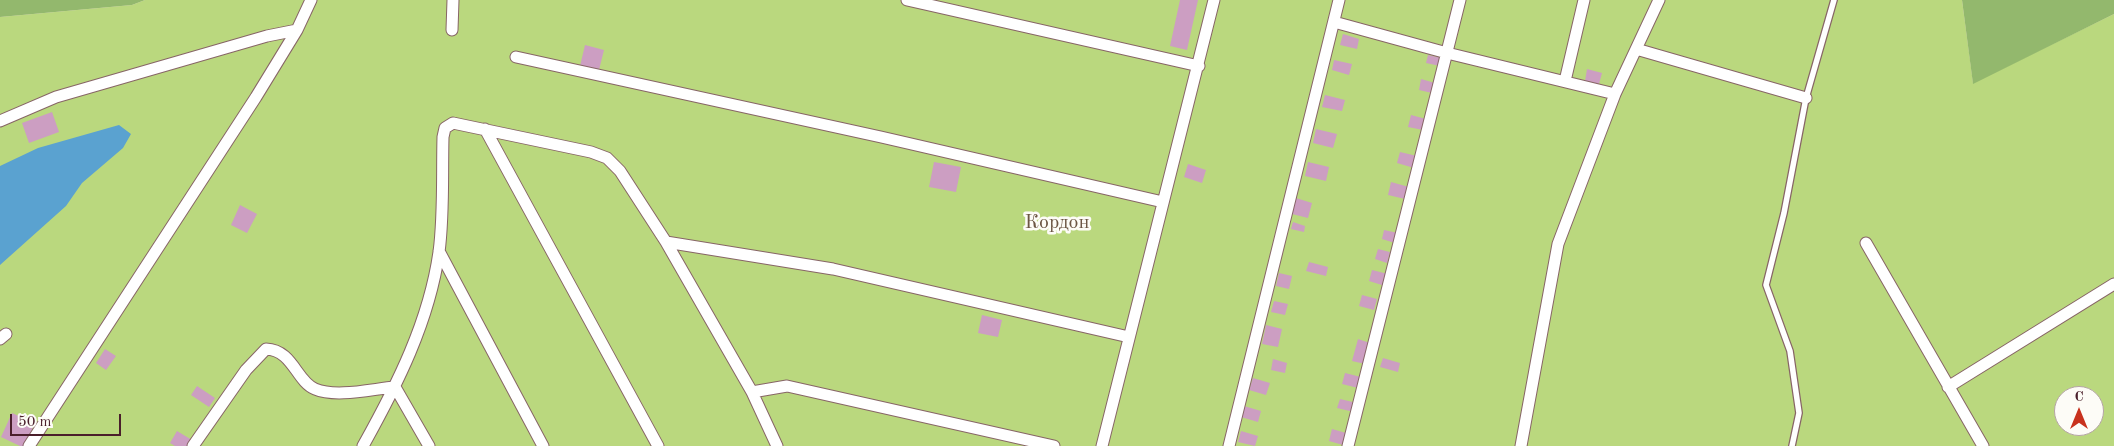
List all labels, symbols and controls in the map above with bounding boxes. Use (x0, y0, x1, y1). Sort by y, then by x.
park label: Кордон (1025, 211, 1089, 235)
north arrow (2054, 386, 2104, 436)
text: С (2074, 390, 2084, 404)
scale bar (12, 404, 124, 436)
text: 50 m (18, 415, 52, 430)

